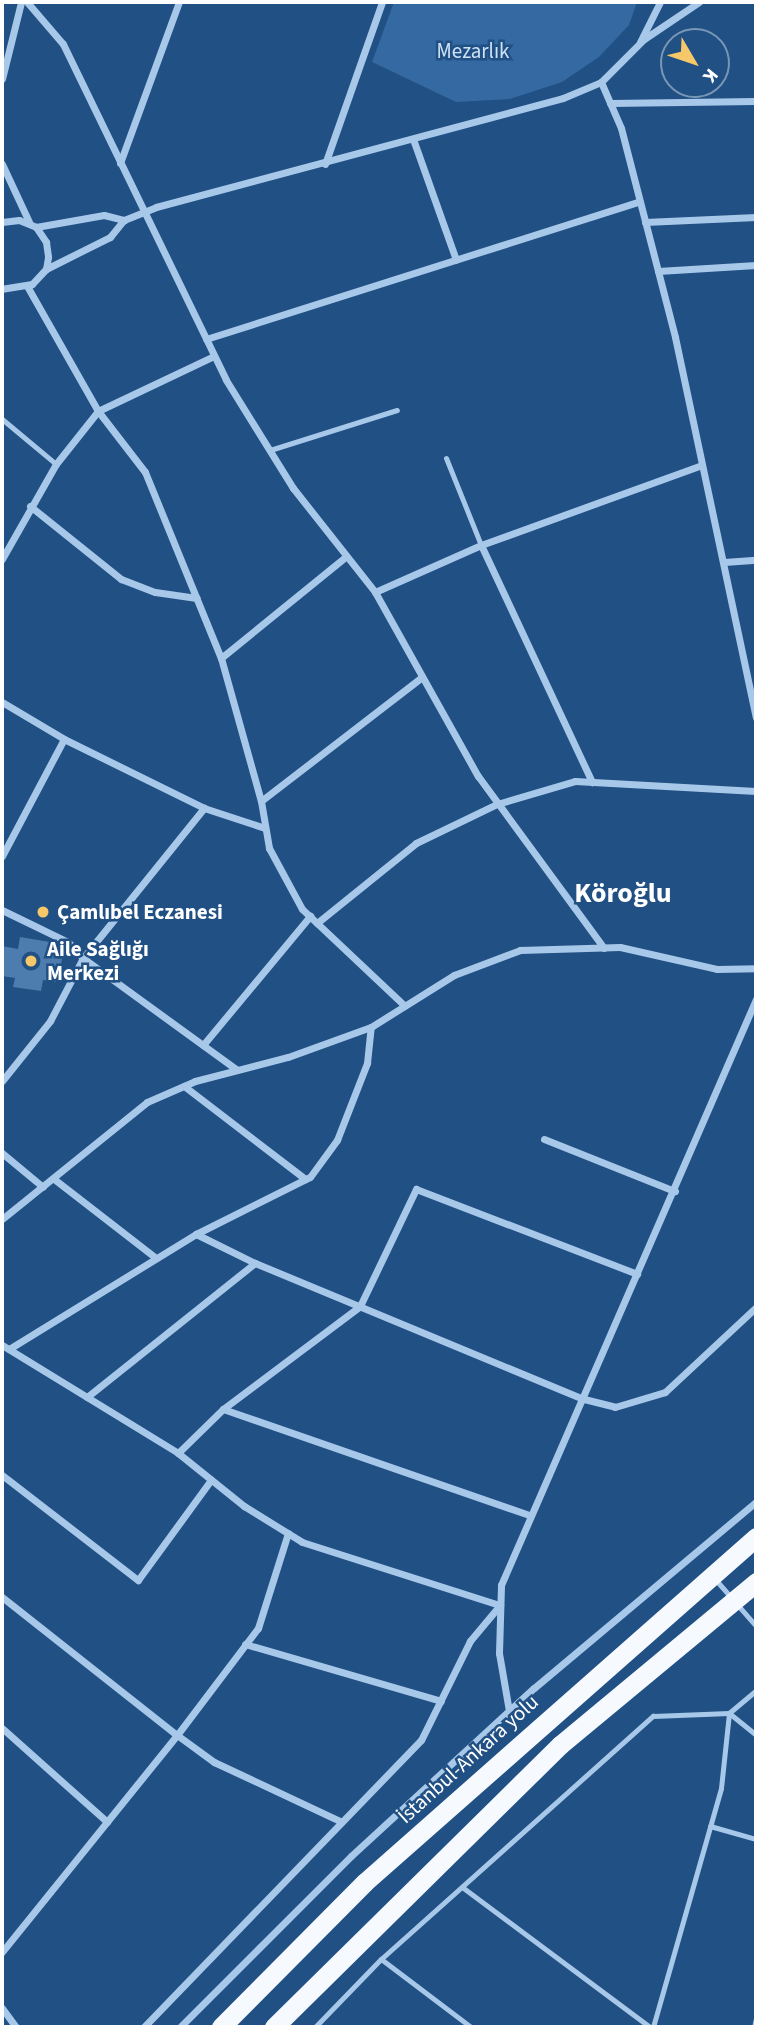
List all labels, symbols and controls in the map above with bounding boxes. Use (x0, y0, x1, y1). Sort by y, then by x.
north arrow (660, 28, 730, 98)
park label: Mezarlık (437, 38, 509, 64)
text: K (696, 62, 724, 88)
district label: Köroğlu (574, 876, 672, 910)
place label: Çamlıbel Eczanesi (57, 899, 223, 925)
marker: Çamlıbel Eczanesi (35, 904, 51, 920)
place label: Aile Sağlığı Merkezi (47, 936, 149, 986)
marker: Aile Sağlığı Merkezi (21, 951, 41, 971)
street label: İstanbul-Ankara yolu (392, 1689, 544, 1829)

